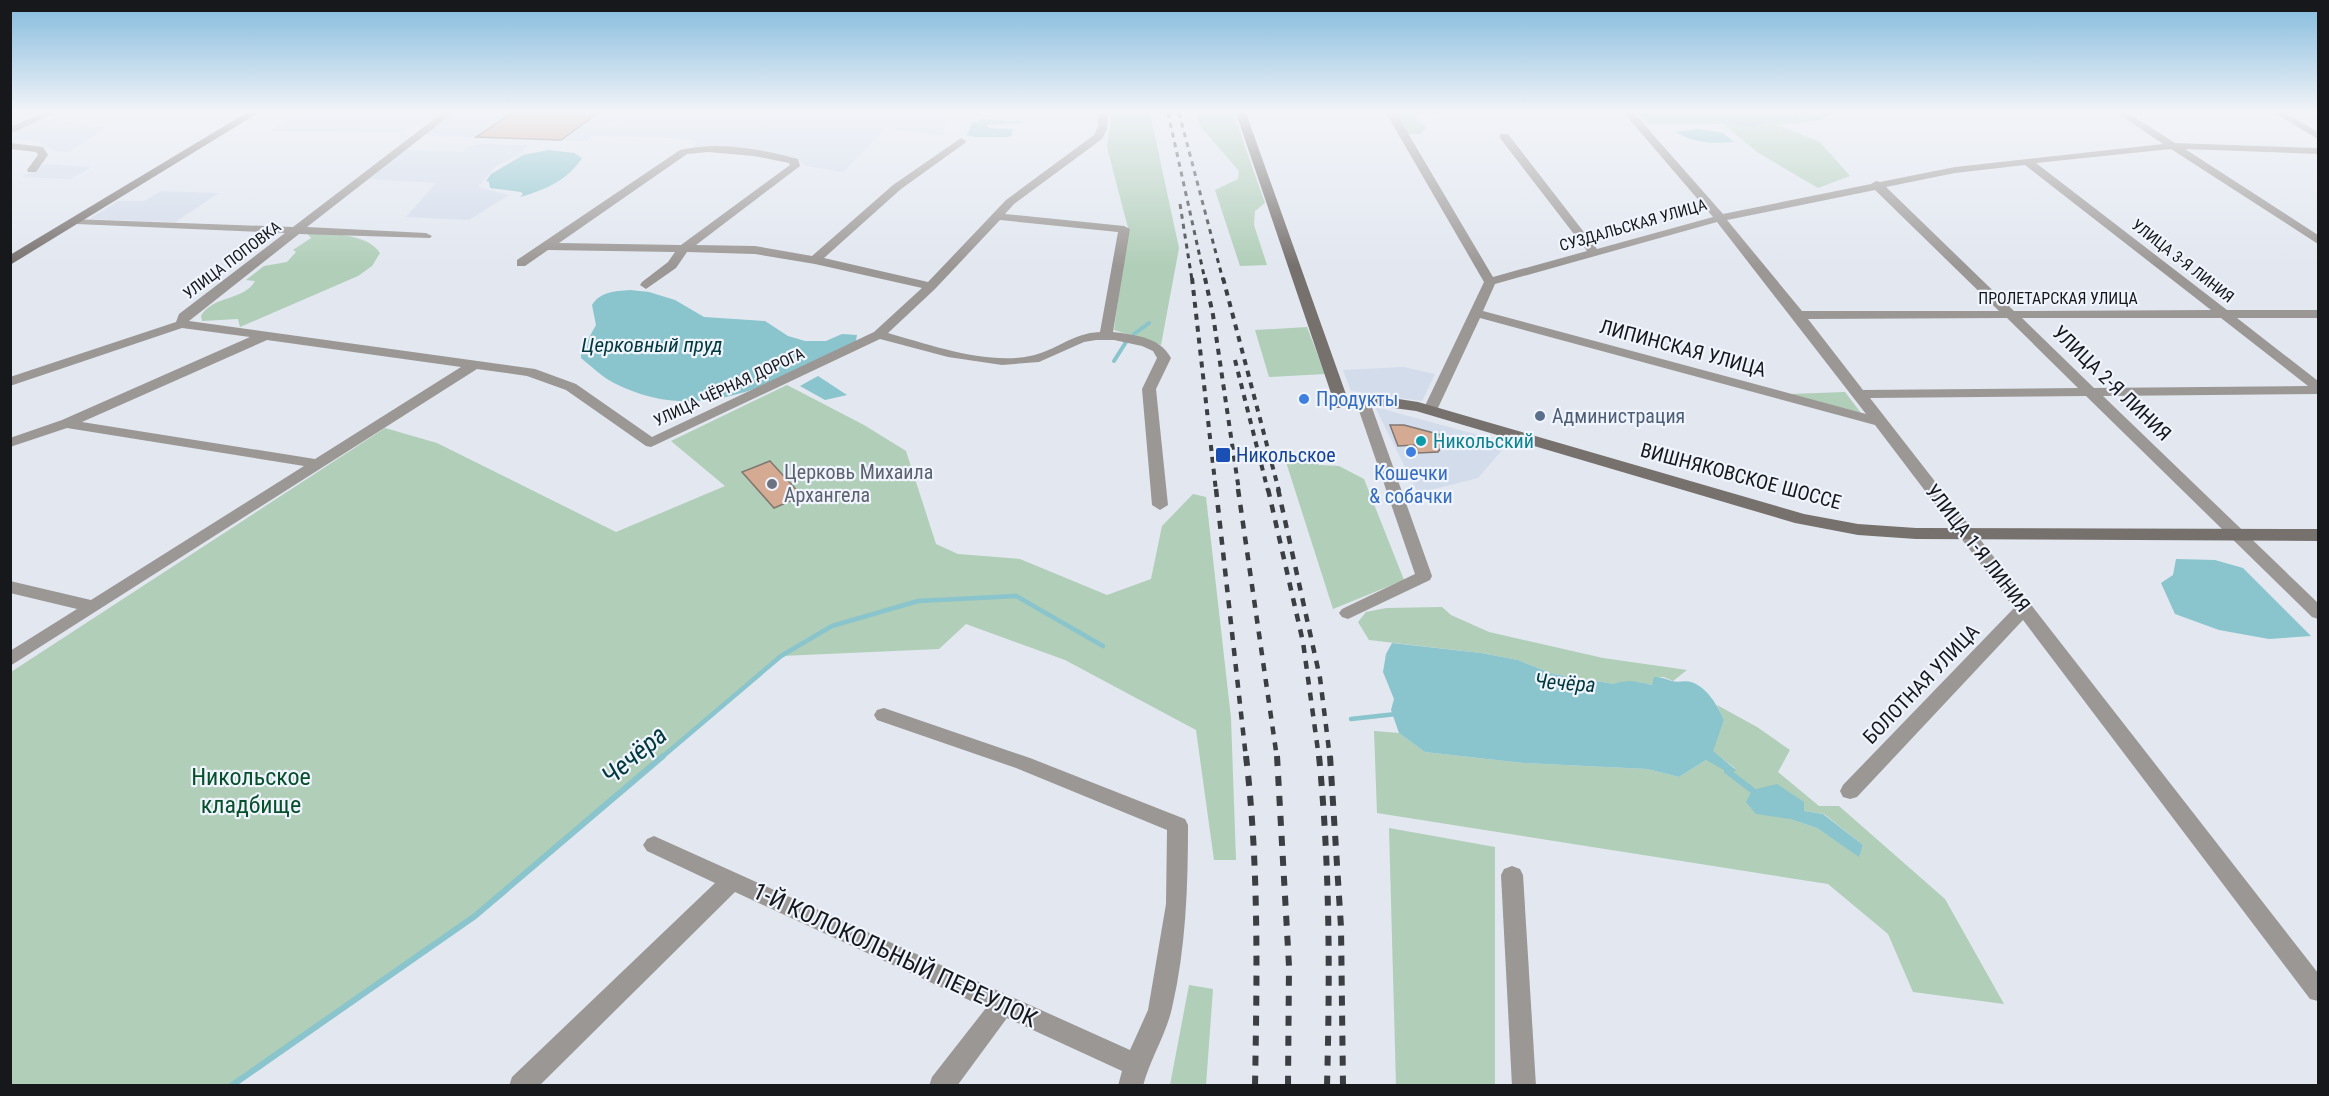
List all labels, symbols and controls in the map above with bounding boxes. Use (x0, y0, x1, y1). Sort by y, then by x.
street label: СУЗДАЛЬСКАЯ УЛИЦА (1557, 195, 1709, 255)
street label: УЛИЦА 3-Я ЛИНИЯ (2128, 215, 2238, 307)
street label: УЛИЦА ПОПОВКА (179, 217, 285, 303)
street label: ПРОЛЕТАРСКАЯ УЛИЦА (1978, 289, 2138, 308)
street label: ЛИПИНСКАЯ УЛИЦА (1597, 314, 1769, 382)
street label: УЛИЦА 2-Я ЛИНИЯ (2048, 320, 2176, 446)
water label: Церковный пруд (581, 333, 723, 357)
street label: УЛИЦА ЧЁРНАЯ ДОРОГА (651, 344, 807, 430)
place label: Продукты (1316, 387, 1398, 411)
marker: Продукты (1297, 392, 1311, 406)
place label: Администрация (1552, 404, 1685, 428)
marker: Администрация (1533, 409, 1547, 423)
place label: Никольский (1433, 429, 1534, 453)
marker: Никольский (1414, 434, 1428, 448)
street label: ВИШНЯКОВСКОЕ ШОССЕ (1638, 438, 1844, 514)
place label: Никольское (1236, 443, 1336, 467)
marker: Кошечки & собачки (1404, 445, 1418, 459)
marker: Никольское (1214, 446, 1232, 464)
place label: Церковь Михаила Архангела (784, 460, 933, 507)
place label: Кошечки & собачки (1369, 461, 1453, 508)
marker: Церковь Михаила Архангела (765, 477, 779, 491)
street label: УЛИЦА 1-Я ЛИНИЯ (1921, 479, 2035, 617)
street label: БОЛОТНАЯ УЛИЦА (1858, 619, 1984, 749)
water label: Чечёра (1534, 669, 1596, 697)
water label: Чечёра (595, 719, 673, 791)
park label: Никольское кладбище (191, 763, 311, 819)
street label: 1-Й КОЛОКОЛЬНЫЙ ПЕРЕУЛОК (748, 877, 1042, 1033)

